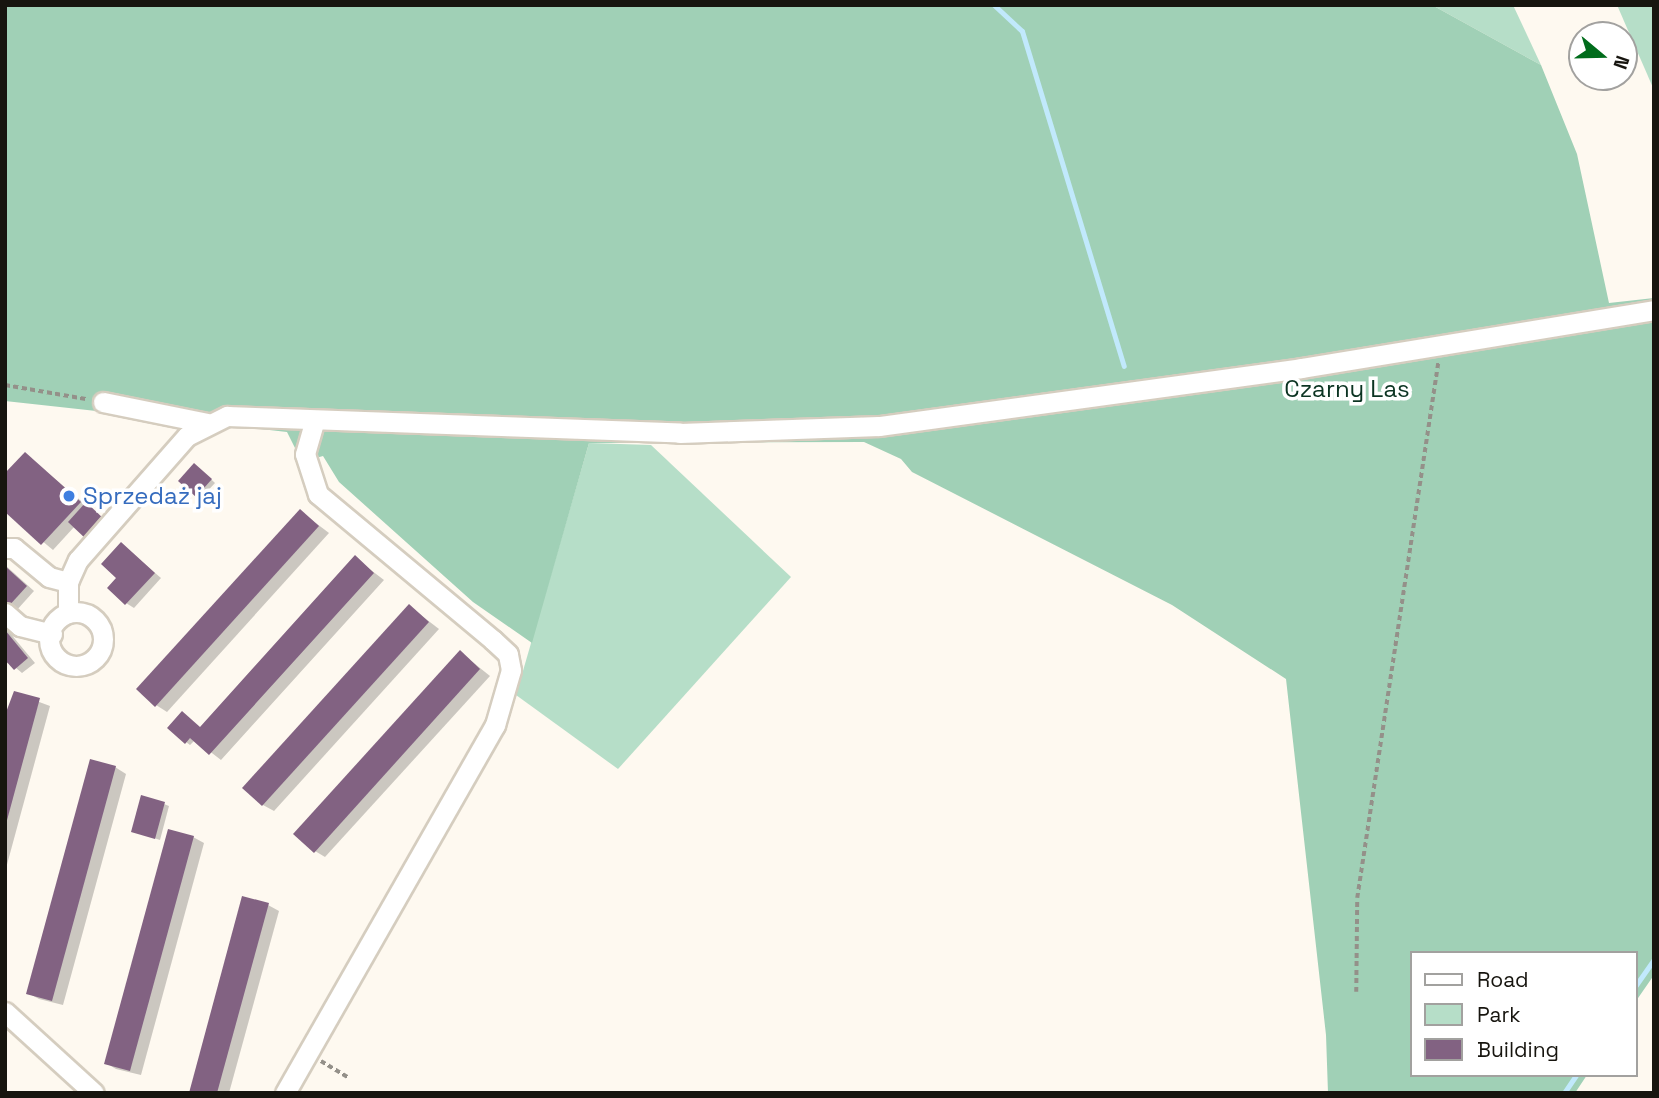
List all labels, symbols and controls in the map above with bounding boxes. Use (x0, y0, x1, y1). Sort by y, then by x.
north arrow (1568, 21, 1638, 91)
text: N (1608, 52, 1635, 72)
park label: Czarny Las (1284, 375, 1410, 403)
place label: Sprzedaż jaj (83, 482, 222, 510)
marker: Sprzedaż jaj (61, 488, 77, 504)
legend (1410, 951, 1638, 1077)
text: Road (1477, 966, 1529, 993)
text: Park (1477, 1001, 1521, 1028)
text: Building (1477, 1036, 1559, 1063)

